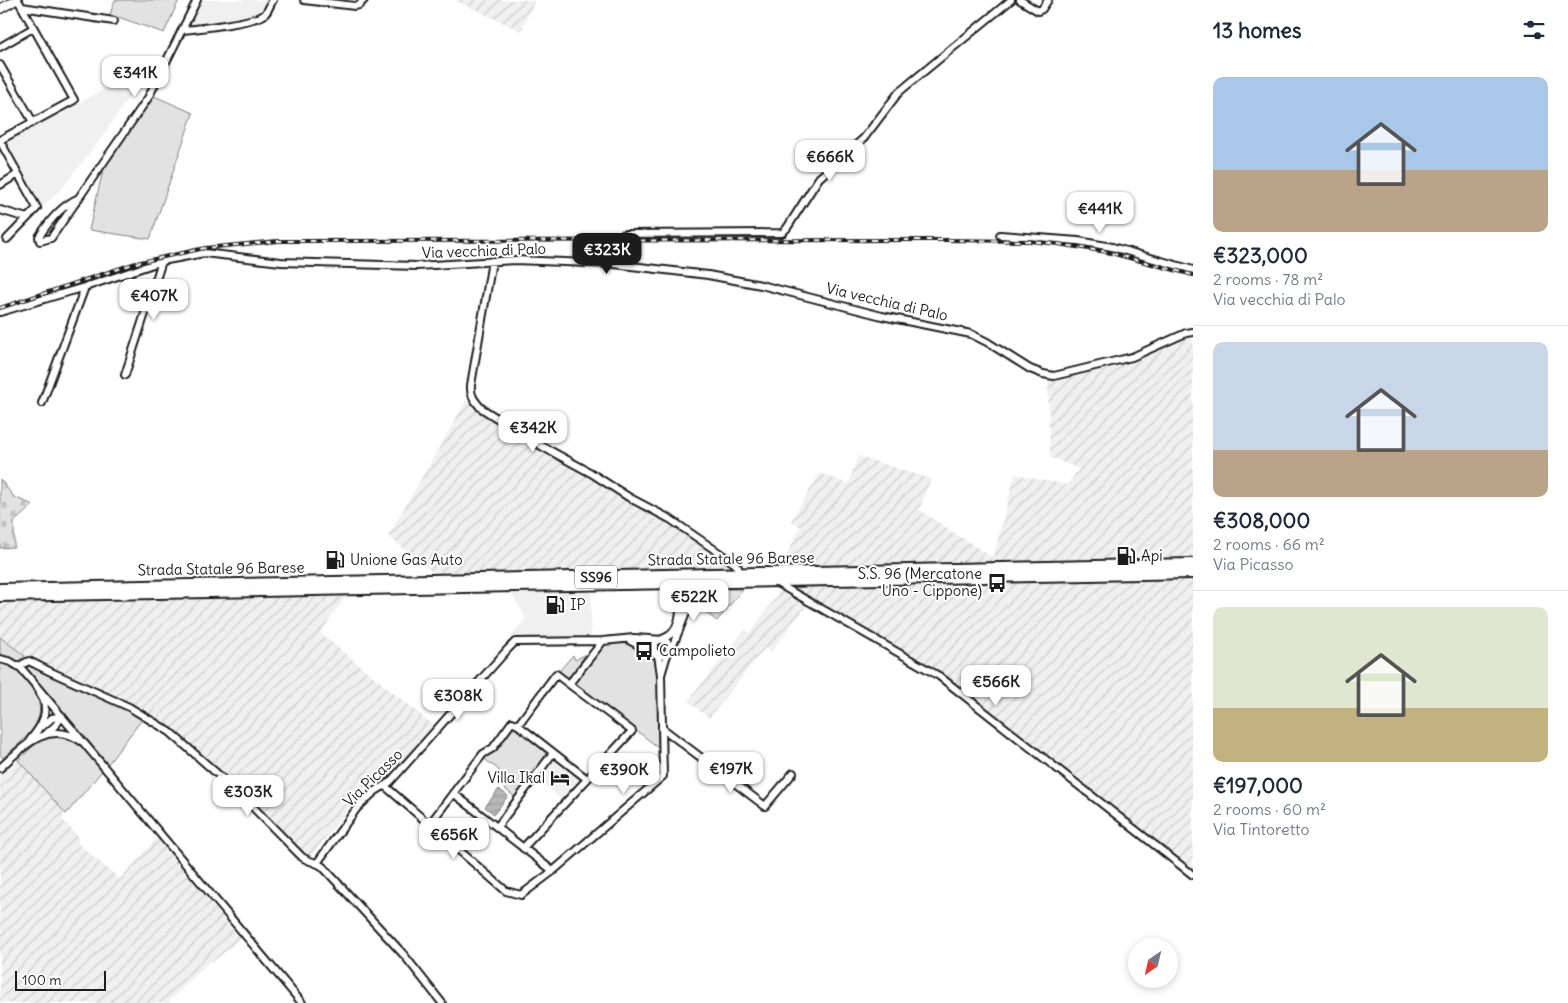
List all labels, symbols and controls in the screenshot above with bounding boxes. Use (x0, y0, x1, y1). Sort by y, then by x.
icon: filters (1520, 16, 1548, 44)
text: 13 homes (1213, 17, 1301, 44)
pin: €341K (100, 56, 170, 98)
text: €341K (113, 62, 157, 82)
icon: home (1336, 109, 1426, 199)
pin: €666K (795, 140, 865, 182)
text: €666K (806, 146, 854, 166)
pin: €441K (1065, 192, 1135, 234)
text: €441K (1078, 198, 1122, 218)
pin: €323K (572, 232, 642, 275)
street label: Via vecchia di Palo (422, 239, 546, 262)
text: €323K (583, 239, 631, 259)
text: €323,000 (1213, 242, 1308, 269)
text: 2 rooms · 78 m² (1213, 269, 1323, 289)
pin: €407K (119, 278, 189, 321)
street label: Via vecchia di Palo (824, 278, 950, 325)
text: €407K (130, 285, 178, 305)
text: Via vecchia di Palo (1213, 289, 1346, 309)
icon: home (1336, 375, 1426, 465)
pin: €342K (498, 410, 568, 453)
text: €342K (509, 417, 557, 437)
text: €308,000 (1213, 507, 1310, 534)
text: 2 rooms · 66 m² (1213, 534, 1325, 554)
fuel station icon: Api (1115, 545, 1137, 567)
place label: Api (1141, 546, 1163, 565)
street label: Strada Statale 96 Barese (647, 548, 815, 569)
fuel station icon: Unione Gas Auto (324, 549, 346, 571)
place label: Unione Gas Auto (350, 550, 463, 569)
text: Via Picasso (1213, 554, 1293, 574)
street label: Strada Statale 96 Barese (137, 558, 305, 579)
place label: S.S. 96 (Mercatone Uno - Cippone) (858, 564, 982, 600)
road number: SS96 (575, 566, 617, 588)
bus stop icon: S.S. 96 (Mercatone Uno - Cippone) (986, 572, 1008, 594)
pin: €522K (659, 580, 729, 622)
text: €522K (671, 586, 717, 606)
fuel station icon: IP (544, 594, 566, 616)
place label: IP (570, 595, 586, 614)
bus stop icon: Campolieto (633, 640, 655, 662)
icon: home (1336, 640, 1426, 730)
place label: Campolieto (659, 641, 736, 660)
pin: €566K (961, 664, 1031, 707)
text: €566K (972, 671, 1020, 691)
pin: €308K (423, 678, 493, 721)
text: €308K (433, 685, 483, 705)
street label: Via Picasso (339, 745, 406, 811)
pin: €390K (589, 752, 659, 795)
pin: €197K (696, 752, 766, 794)
text: €197K (709, 758, 753, 778)
text: €390K (600, 759, 649, 779)
hotel icon: Villa Ikal (549, 767, 571, 789)
place label: Villa Ikal (487, 768, 545, 787)
text: €197,000 (1213, 772, 1303, 799)
pin: €303K (213, 774, 283, 817)
text: €303K (224, 781, 272, 801)
text: 2 rooms · 60 m² (1213, 799, 1326, 819)
pin: €656K (419, 818, 489, 860)
text: Via Tintoretto (1213, 819, 1309, 839)
text: €656K (430, 824, 478, 844)
north arrow (1128, 938, 1178, 988)
map controls (1128, 938, 1178, 988)
scale bar (15, 968, 106, 991)
text: 100 m (22, 971, 62, 989)

